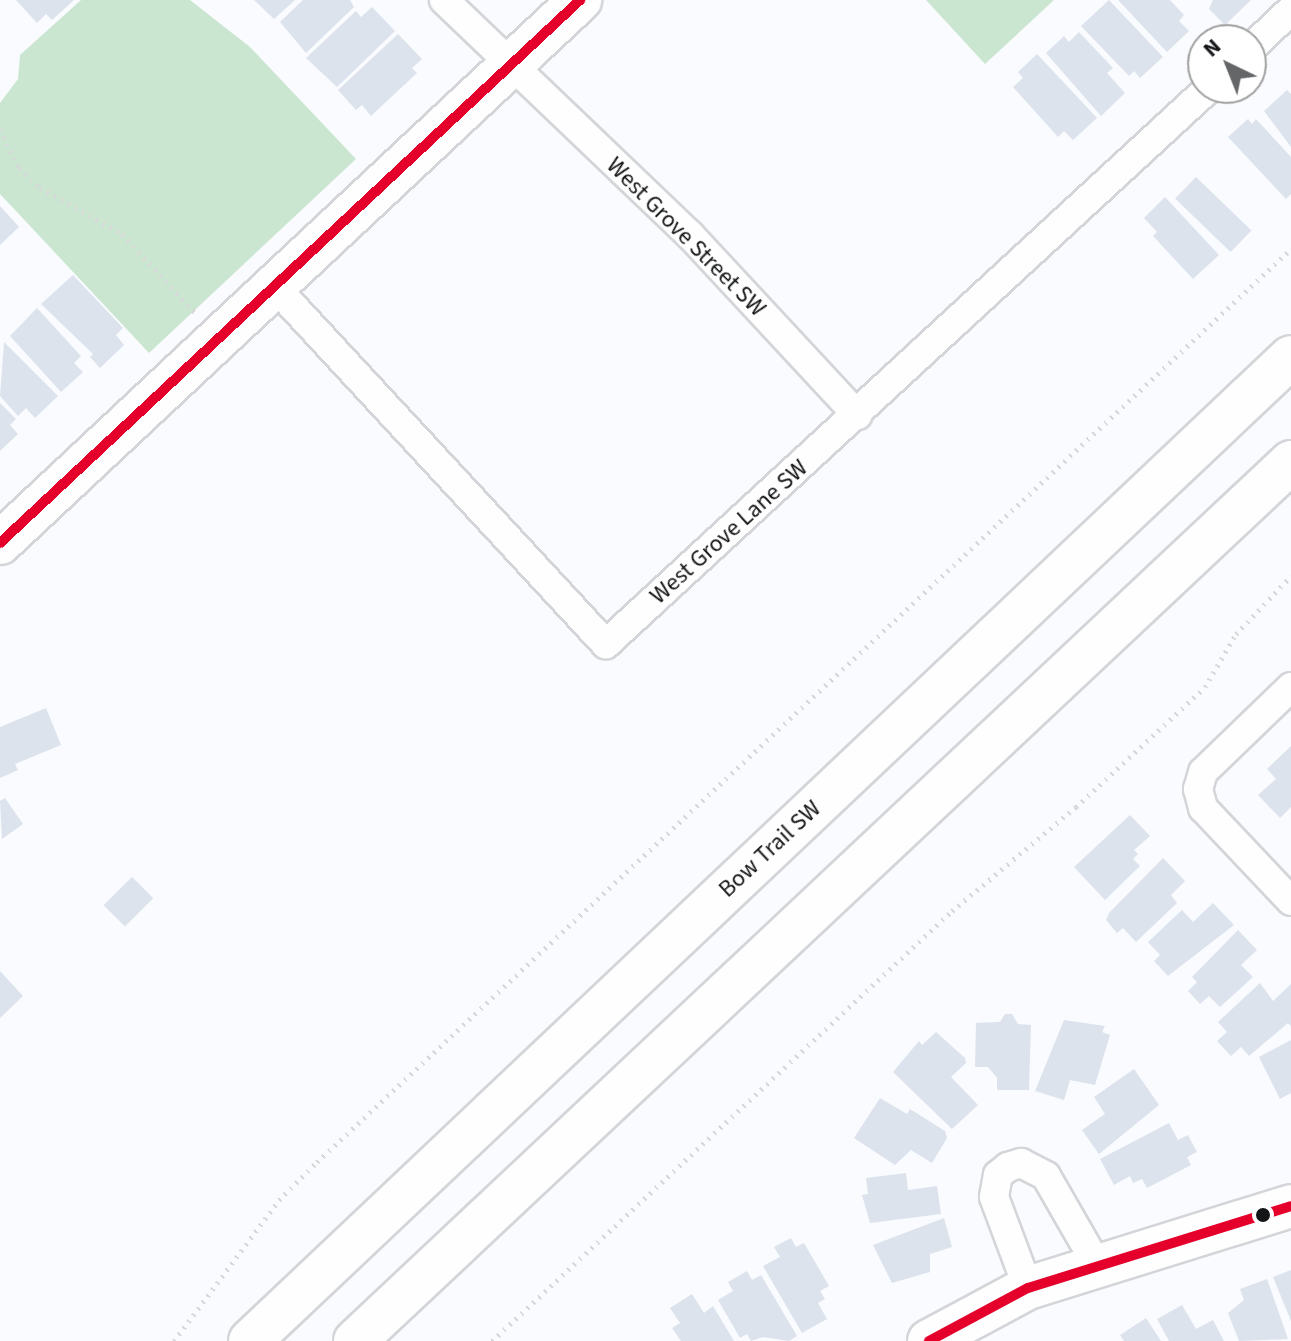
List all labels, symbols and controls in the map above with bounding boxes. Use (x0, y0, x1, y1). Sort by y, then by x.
north arrow (1187, 24, 1267, 104)
text: N (1196, 31, 1228, 65)
street label: West Grove Street SW (600, 151, 772, 323)
street label: West Grove Lane SW (644, 454, 814, 610)
street label: Bow Trail SW (713, 794, 827, 904)
unlabelled marker (1255, 1207, 1271, 1223)

